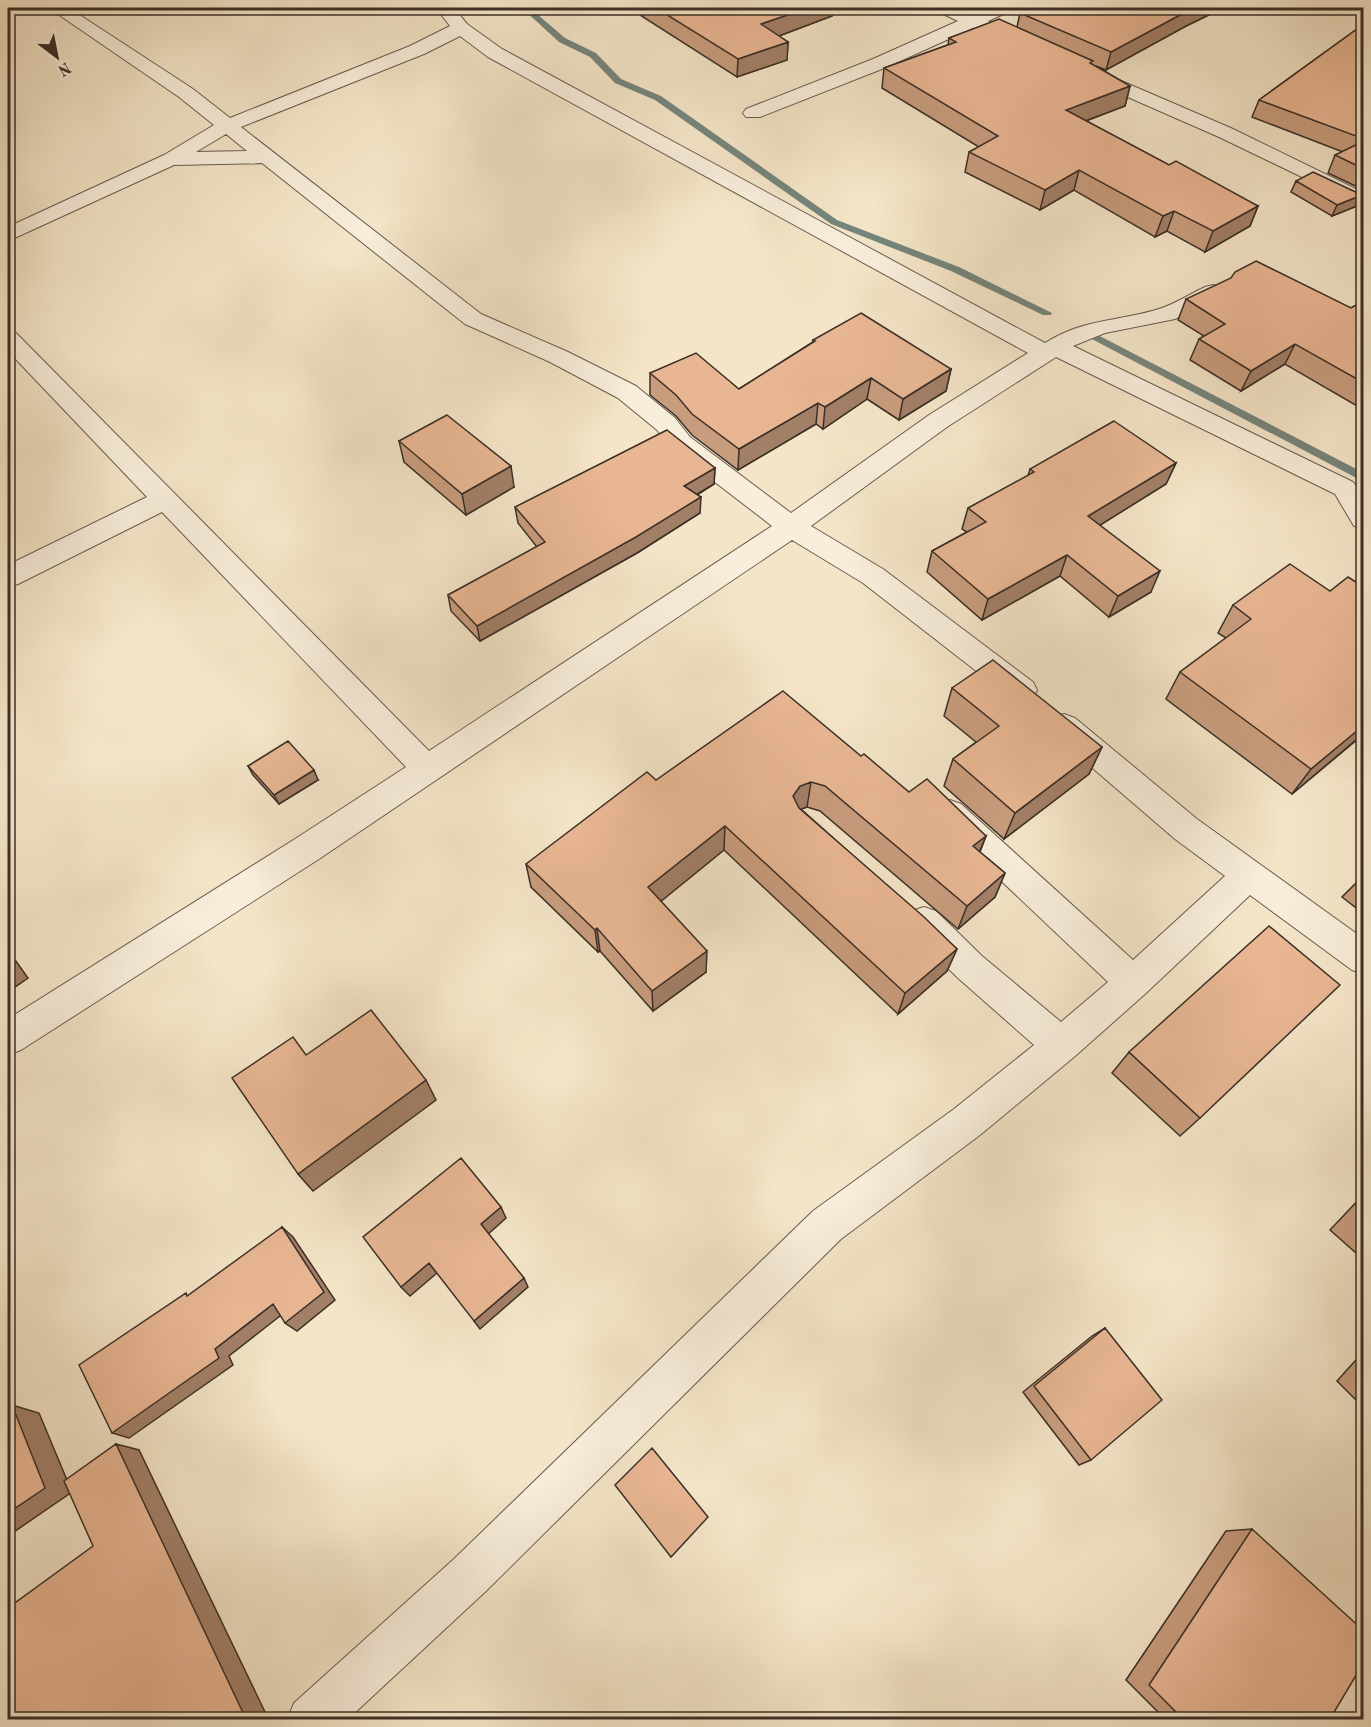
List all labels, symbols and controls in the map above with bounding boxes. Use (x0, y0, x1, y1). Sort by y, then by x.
north arrow (27, 27, 87, 87)
text: N (54, 58, 73, 78)

